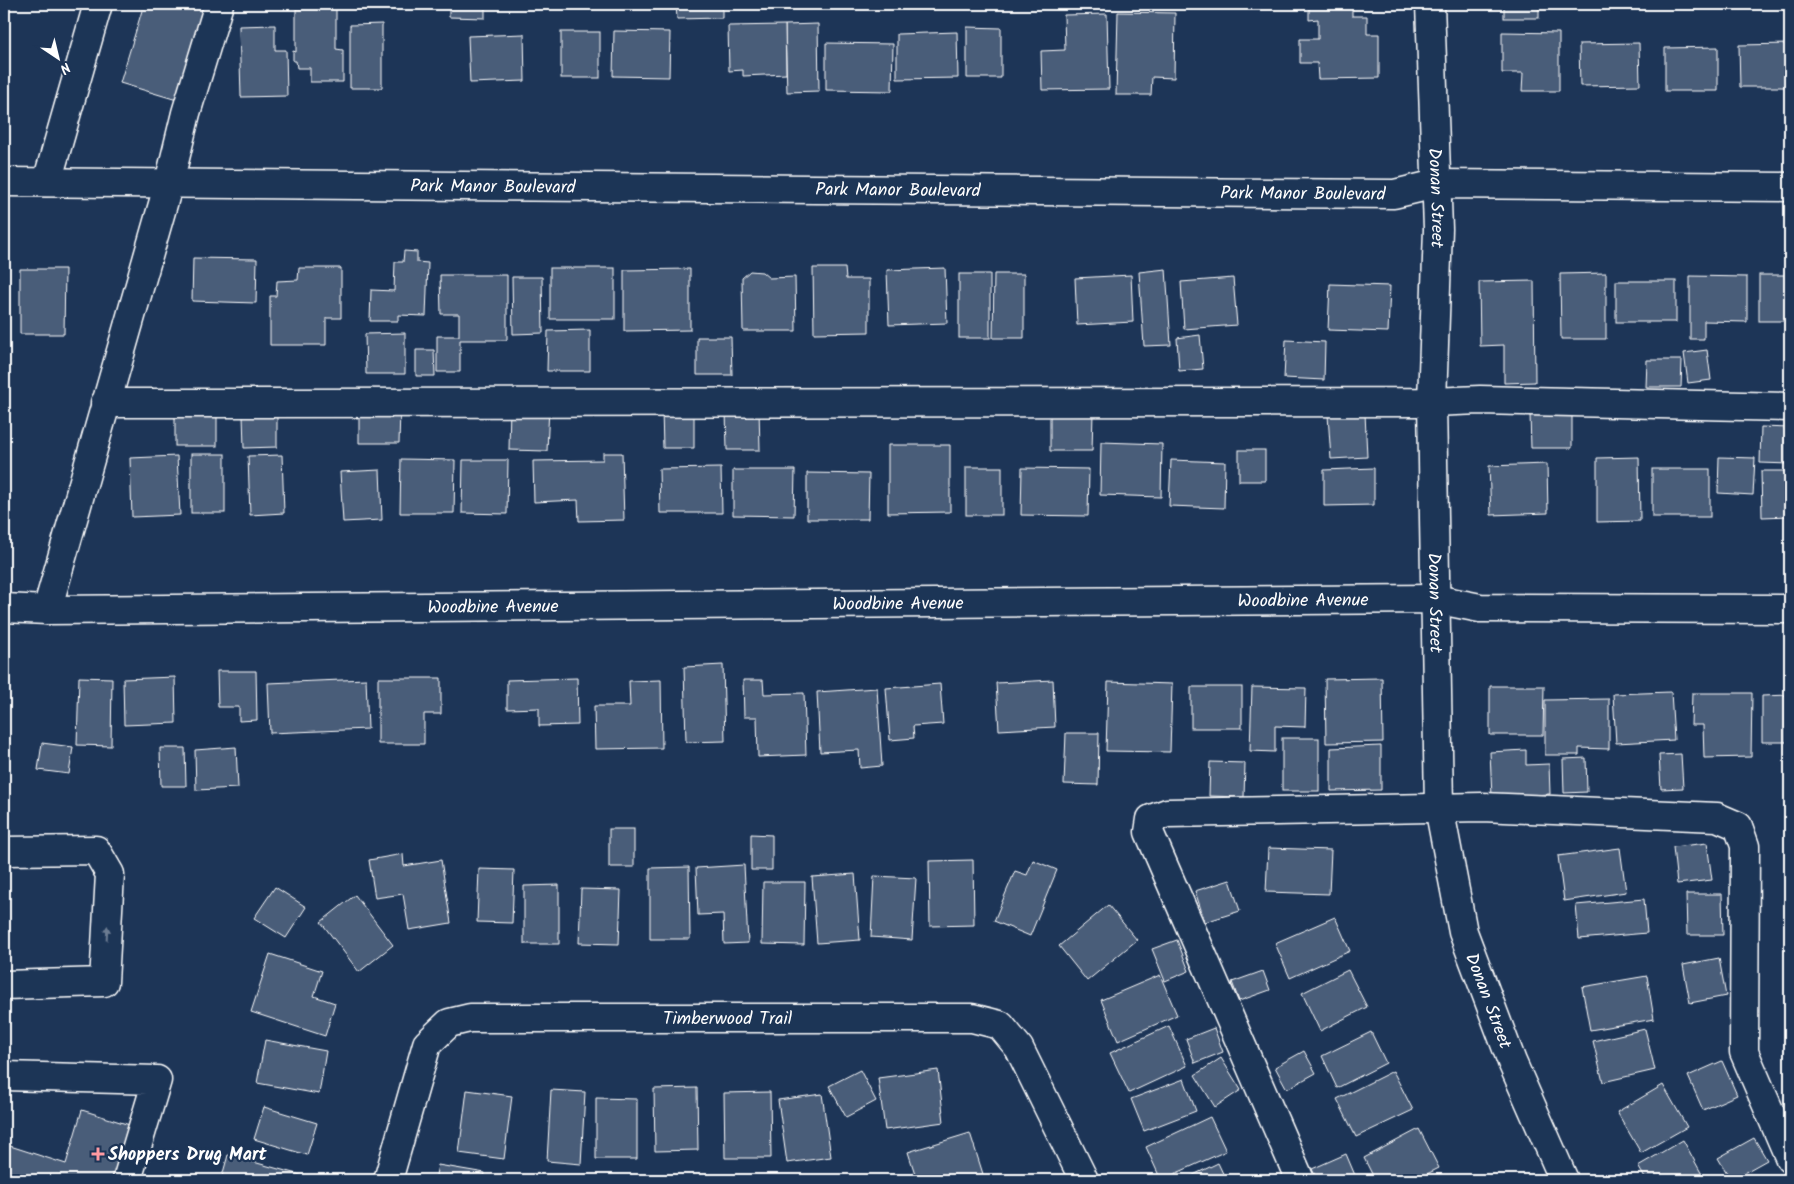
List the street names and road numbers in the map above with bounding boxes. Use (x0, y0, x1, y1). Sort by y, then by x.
street label: Donan Street (1419, 147, 1451, 250)
street label: Park Manor Boulevard (410, 173, 577, 203)
street label: Park Manor Boulevard (815, 176, 982, 206)
street label: Park Manor Boulevard (1220, 180, 1387, 210)
street label: Donan Street (1419, 552, 1449, 654)
street label: Woodbine Avenue (1237, 587, 1369, 617)
street label: Woodbine Avenue (832, 590, 964, 620)
street label: Woodbine Avenue (427, 593, 559, 623)
street label: Donan Street (1456, 949, 1519, 1054)
street label: Timberwood Trail (663, 1005, 793, 1034)

